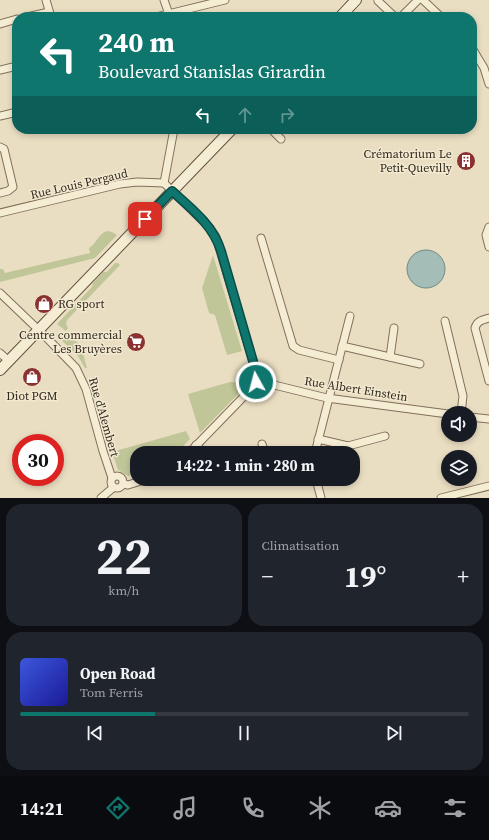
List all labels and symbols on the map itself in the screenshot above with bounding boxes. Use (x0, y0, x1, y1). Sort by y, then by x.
place label: Crématorium Le Petit-Quevilly (363, 146, 453, 176)
building icon: Crématorium Le Petit-Quevilly (455, 150, 477, 172)
street label: Rue Louis Pergaud (29, 165, 129, 203)
pin (128, 202, 162, 236)
shop icon: RG sport (33, 293, 55, 315)
place label: RG sport (58, 296, 105, 312)
place label: Centre commercial Les Bruyères (19, 327, 122, 357)
supermarket icon: Centre commercial Les Bruyères (125, 331, 147, 353)
position arrow (235, 361, 277, 403)
shop icon: Diot PGM (21, 366, 43, 388)
street label: Rue Albert Einstein (303, 373, 409, 405)
street label: Rue d'Alembert (85, 375, 123, 459)
place label: Diot PGM (6, 388, 58, 404)
speed limit sign: 30 (12, 434, 64, 486)

